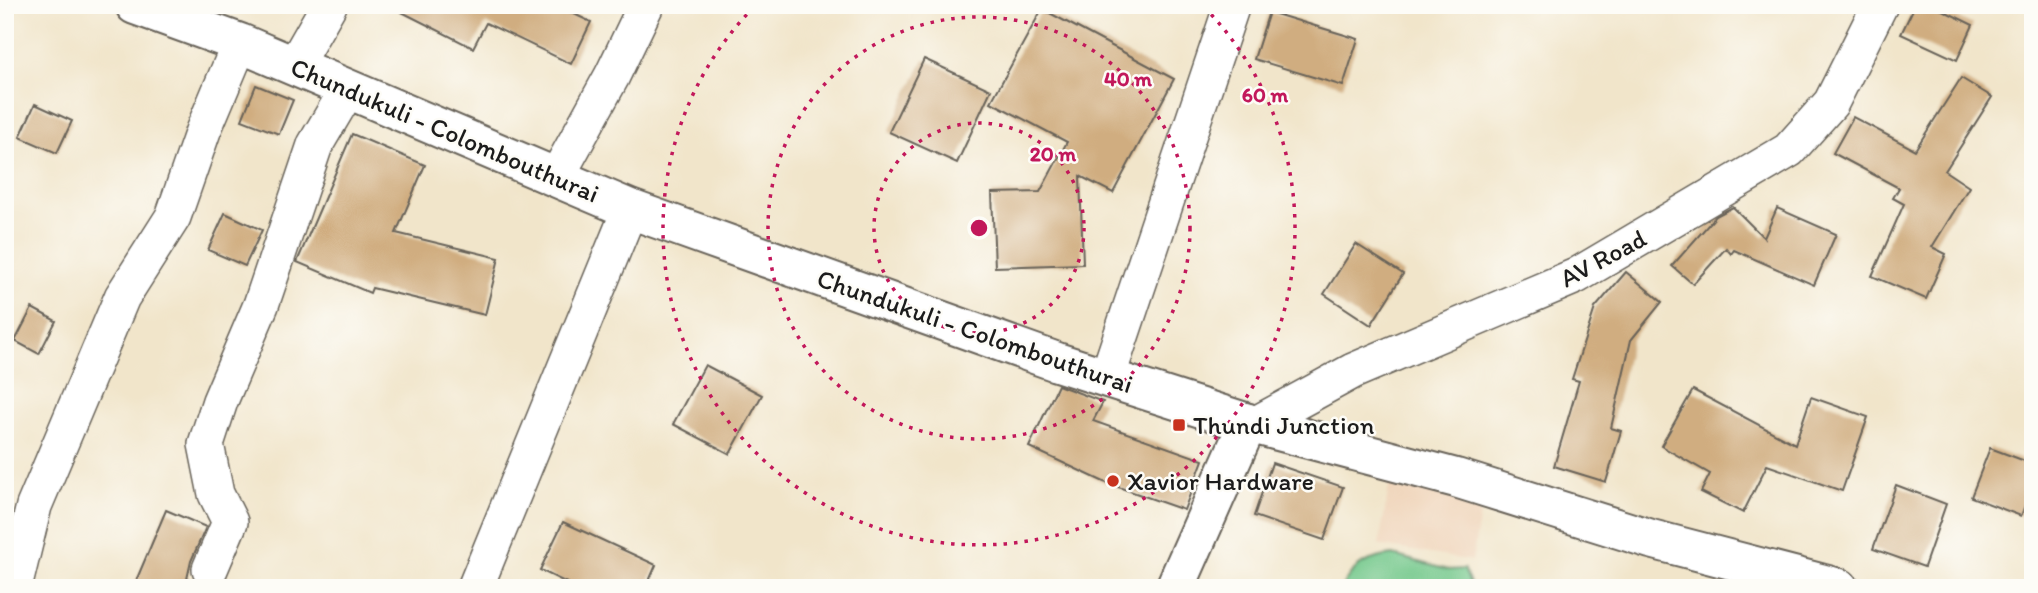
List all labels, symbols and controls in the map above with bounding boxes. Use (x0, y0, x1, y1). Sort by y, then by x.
street label: Chundukuli - Colombouthurai (286, 50, 604, 210)
text: 40 m (1104, 66, 1152, 91)
text: 60 m (1242, 82, 1289, 107)
text: 20 m (1030, 141, 1077, 166)
centre of rings (967, 216, 991, 240)
street label: AV Road (1554, 222, 1652, 294)
street label: Chundukuli - Colombouthurai (813, 262, 1137, 400)
place label: Thundi Junction (1193, 409, 1375, 441)
marker: Thundi Junction (1171, 417, 1187, 433)
place label: Xavior Hardware (1127, 465, 1314, 497)
marker: Xavior Hardware (1105, 473, 1121, 489)

